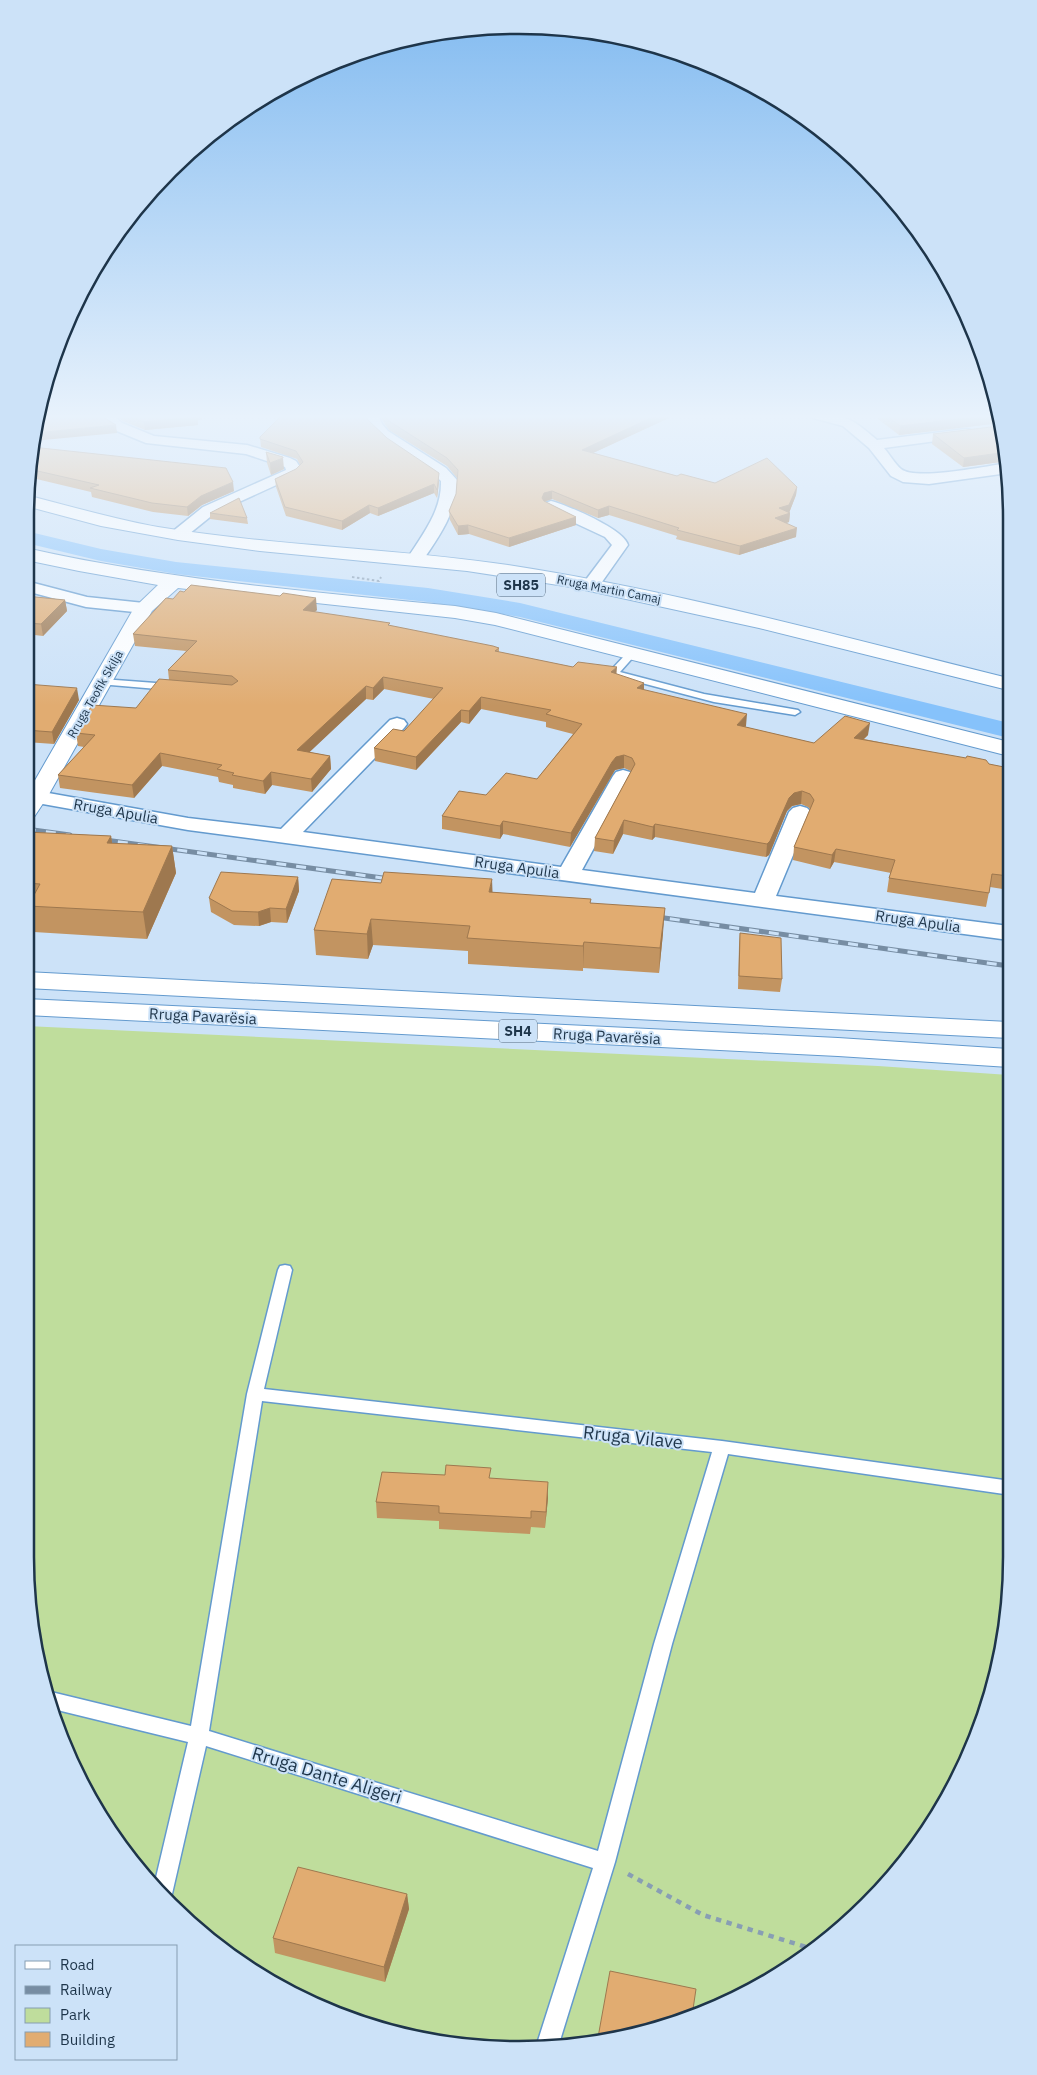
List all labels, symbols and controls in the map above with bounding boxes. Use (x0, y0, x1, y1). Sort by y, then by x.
street label: Rruga Martin Camaj (556, 572, 662, 606)
road number: SH85 (497, 574, 545, 596)
street label: Rruga Teofik Skilja (64, 647, 126, 740)
street label: Rruga Apulia (72, 794, 160, 828)
street label: Rruga Apulia (473, 852, 561, 882)
street label: Rruga Apulia (874, 906, 962, 936)
street label: Rruga Pavarësia (149, 1004, 257, 1028)
road number: SH4 (499, 1019, 537, 1042)
street label: Rruga Pavarësia (553, 1024, 661, 1048)
street label: Rruga Vilave (582, 1420, 684, 1454)
street label: Rruga Dante Aligeri (249, 1741, 405, 1809)
legend (15, 1945, 178, 2060)
text: Road (60, 1955, 95, 1974)
text: Railway (60, 1980, 113, 1999)
text: Park (60, 2005, 90, 2024)
text: Building (60, 2030, 115, 2049)

